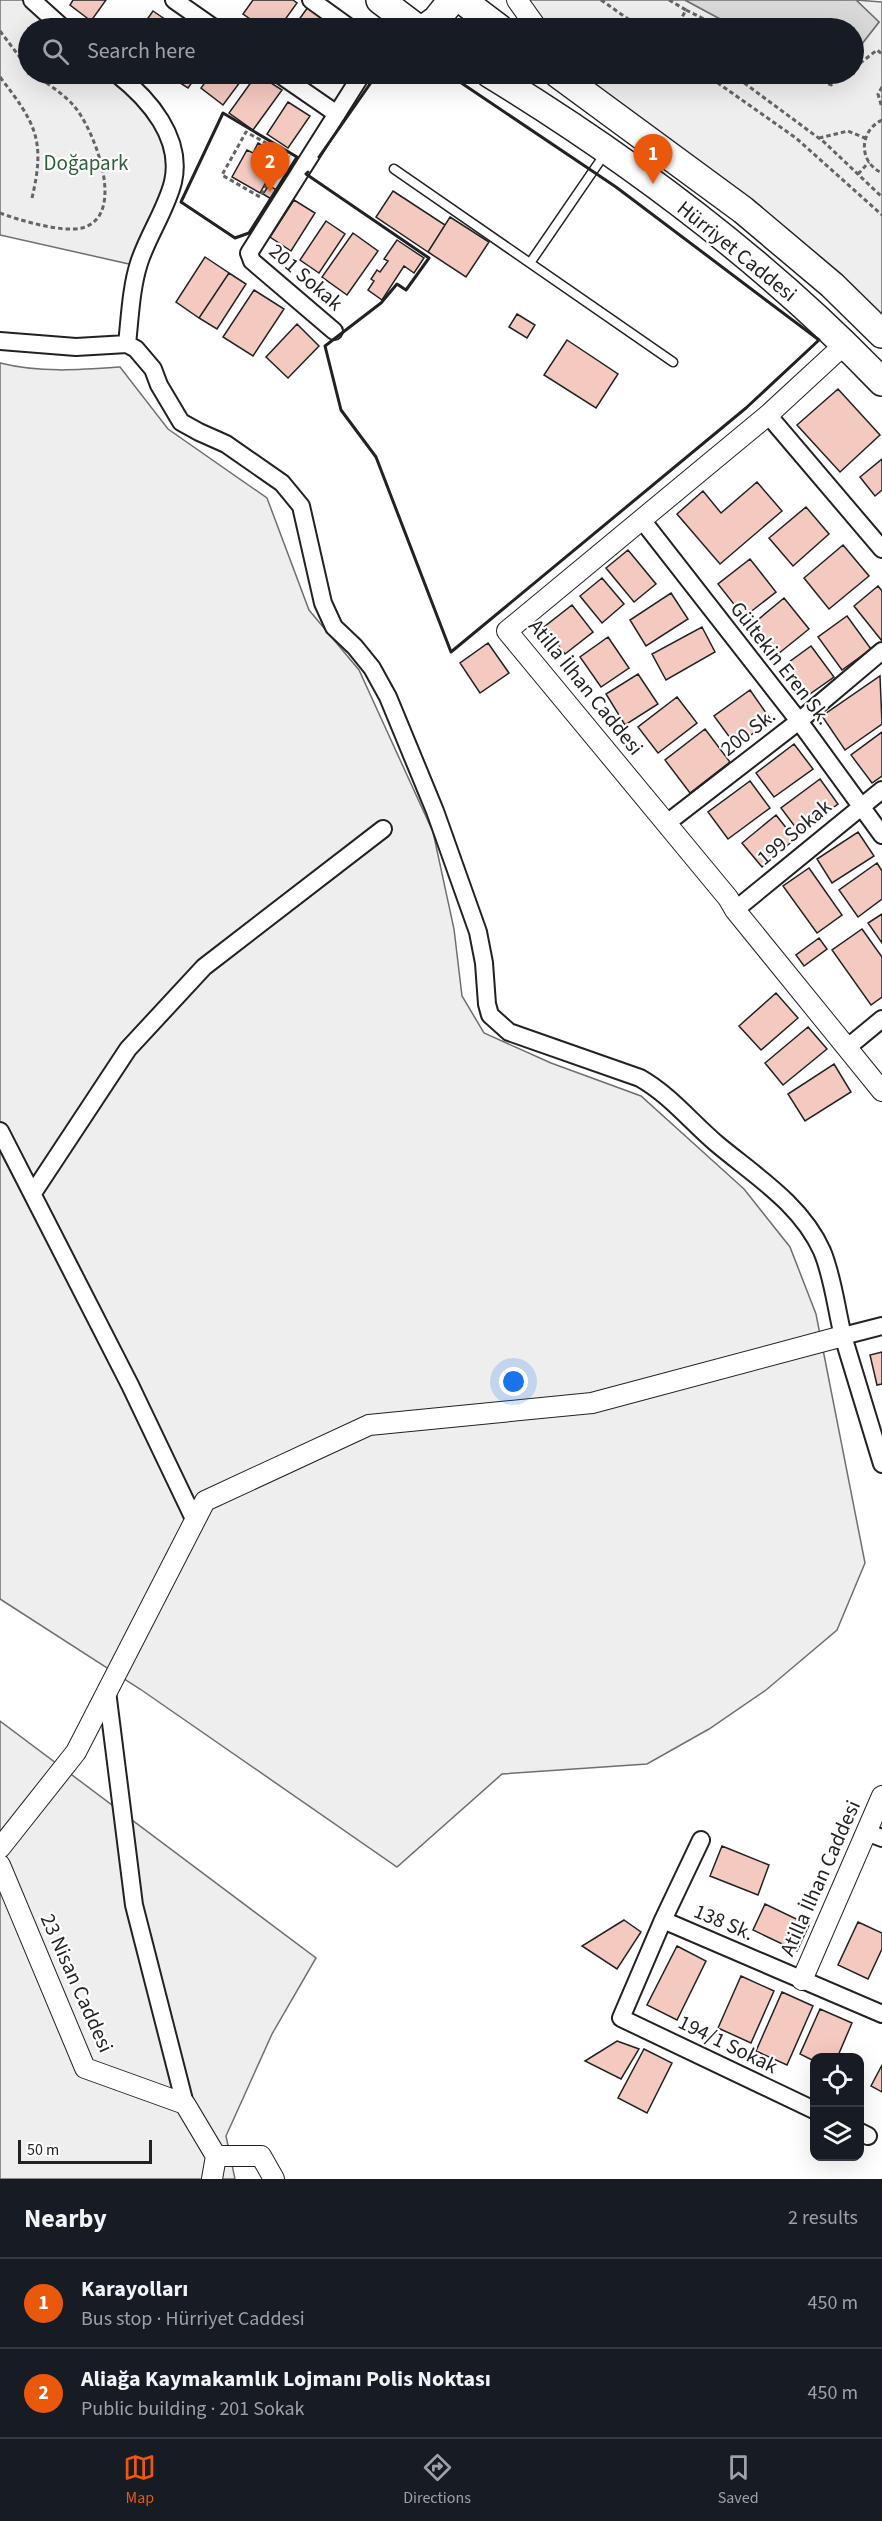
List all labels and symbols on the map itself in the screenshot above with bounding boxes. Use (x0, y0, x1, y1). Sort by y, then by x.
pin: 1 (634, 134, 672, 184)
pin: 2 (250, 142, 290, 192)
park label: Doğapark (44, 148, 129, 178)
street label: Hürriyet Caddesi (671, 193, 803, 309)
street label: 201 Sokak (262, 236, 350, 318)
street label: Gültekin Eren Sk. (723, 595, 839, 731)
street label: Atilla İlhan Caddesi (522, 612, 650, 762)
street label: 200 Sk. (714, 701, 782, 763)
street label: 199 Sokak (750, 791, 838, 872)
your location (499, 1367, 528, 1396)
street label: Atilla İlhan Caddesi (772, 1795, 868, 1961)
street label: 138 Sk. (689, 1896, 759, 1948)
street label: 23 Nisan Caddesi (33, 1909, 121, 2057)
street label: 194/1 Sokak (673, 2007, 783, 2081)
scale bar (18, 2137, 152, 2164)

